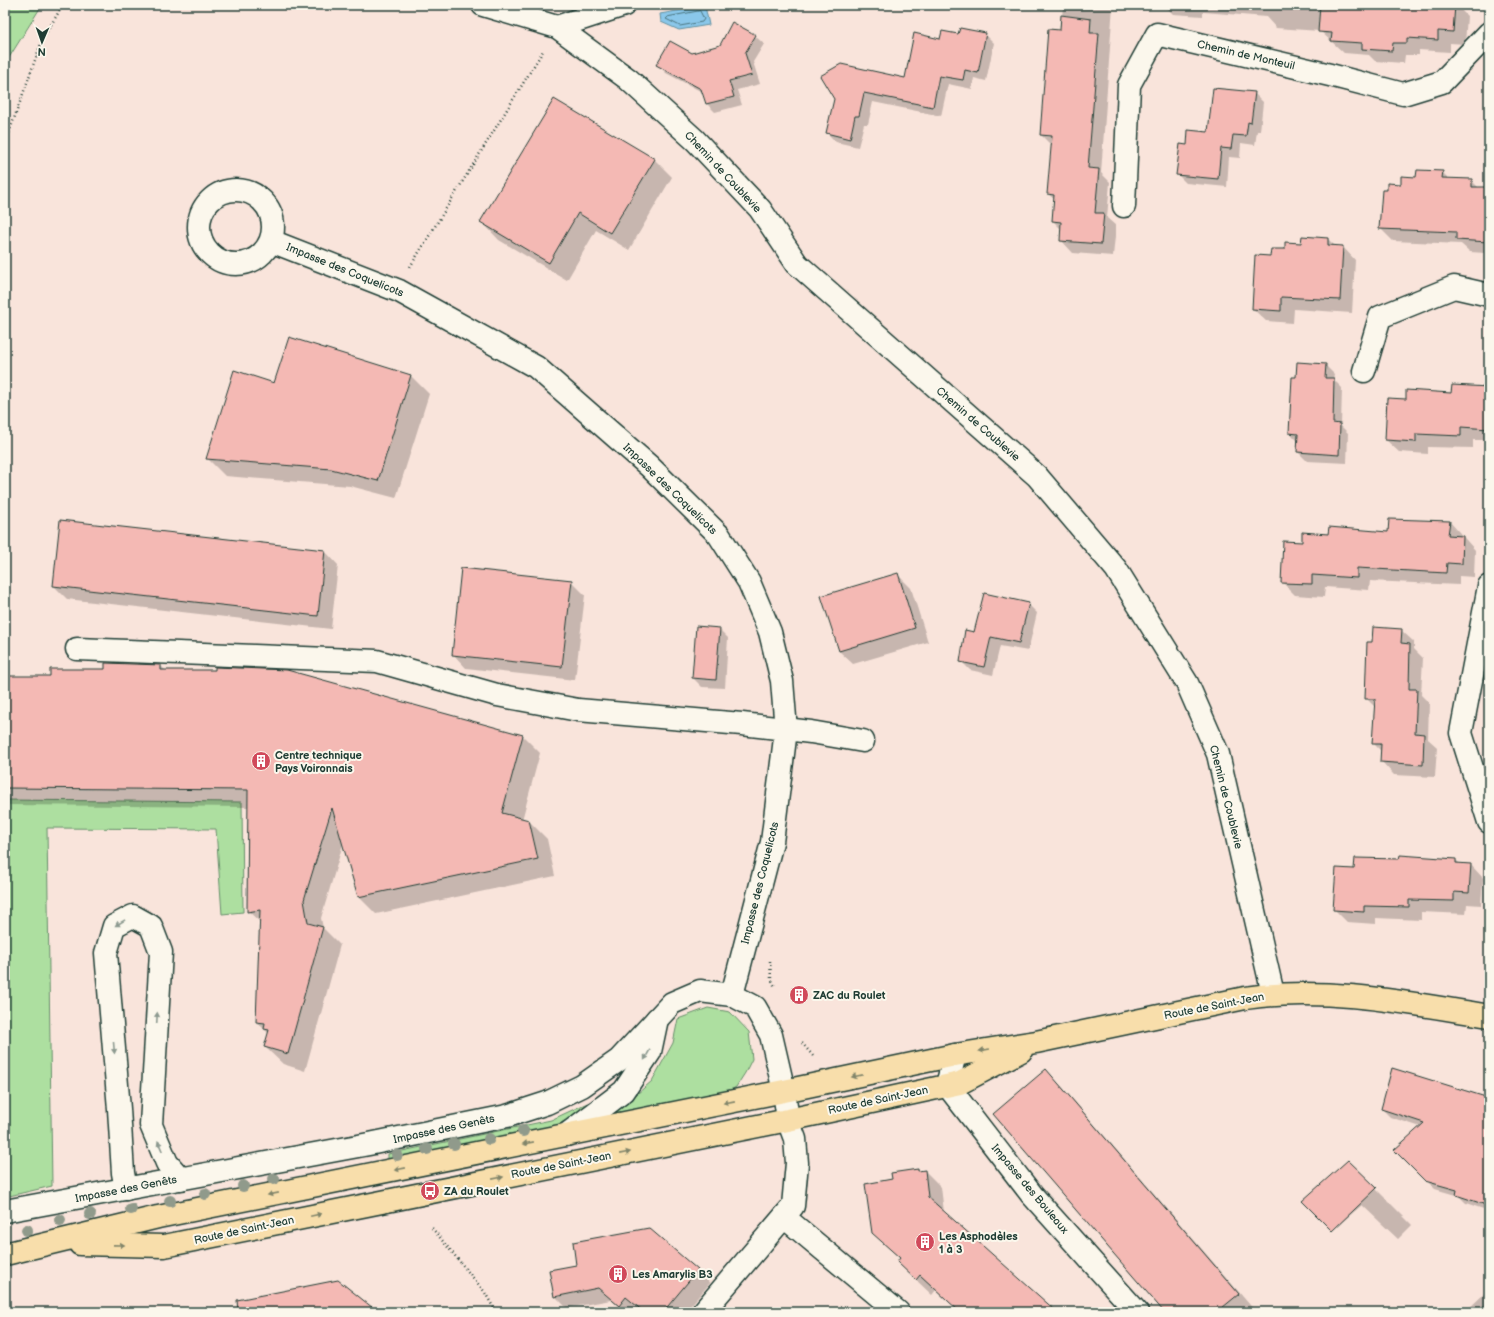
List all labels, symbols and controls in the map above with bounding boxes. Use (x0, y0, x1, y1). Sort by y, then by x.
north arrow (22, 22, 62, 62)
street label: Chemin de Monteuil (1196, 37, 1296, 73)
text: N (37, 45, 46, 58)
street label: Chemin de Coublevie (682, 129, 764, 216)
street label: Impasse des Coquelicots (284, 240, 406, 300)
street label: Chemin de Coublevie (934, 384, 1023, 464)
street label: Impasse des Coquelicots (620, 441, 720, 538)
street label: Chemin de Coublevie (1207, 744, 1245, 851)
place label: Centre technique Pays Voironnais (275, 749, 362, 775)
building icon: Centre technique Pays Voironnais (250, 750, 272, 772)
street label: Impasse des Coquelicots (739, 820, 782, 946)
one-way arrow (114, 920, 126, 927)
building icon: ZAC du Roulet (788, 984, 810, 1006)
place label: ZAC du Roulet (813, 989, 886, 1002)
street label: Route de Saint-Jean (1163, 990, 1265, 1022)
one-way arrow (154, 1012, 161, 1024)
one-way arrow (111, 1042, 118, 1054)
one-way arrow (978, 1047, 990, 1053)
one-way arrow (644, 1049, 651, 1061)
one-way arrow (850, 1074, 863, 1080)
street label: Route de Saint-Jean (827, 1083, 929, 1117)
one-way arrow (723, 1100, 735, 1106)
street label: Impasse des Genêts (392, 1112, 496, 1146)
one-way arrow (522, 1140, 534, 1146)
one-way arrow (157, 1141, 163, 1152)
street label: Impasse des Bouleaux (989, 1142, 1071, 1236)
street label: Route de Saint-Jean (510, 1149, 612, 1181)
one-way arrow (619, 1149, 631, 1155)
one-way arrow (394, 1166, 406, 1172)
street label: Impasse des Genêts (74, 1173, 178, 1205)
one-way arrow (492, 1175, 504, 1181)
bus stop icon: ZA du Roulet (419, 1180, 441, 1202)
place label: ZA du Roulet (444, 1185, 509, 1198)
one-way arrow (267, 1192, 279, 1198)
one-way arrow (309, 1212, 322, 1218)
street label: Route de Saint-Jean (193, 1213, 295, 1247)
place label: Les Asphodèles 1 à 3 (939, 1230, 1018, 1256)
building icon: Les Asphodèles 1 à 3 (914, 1231, 936, 1253)
one-way arrow (113, 1242, 126, 1248)
building icon: Les Amarylis B3 (607, 1263, 629, 1285)
place label: Les Amarylis B3 (632, 1268, 713, 1281)

